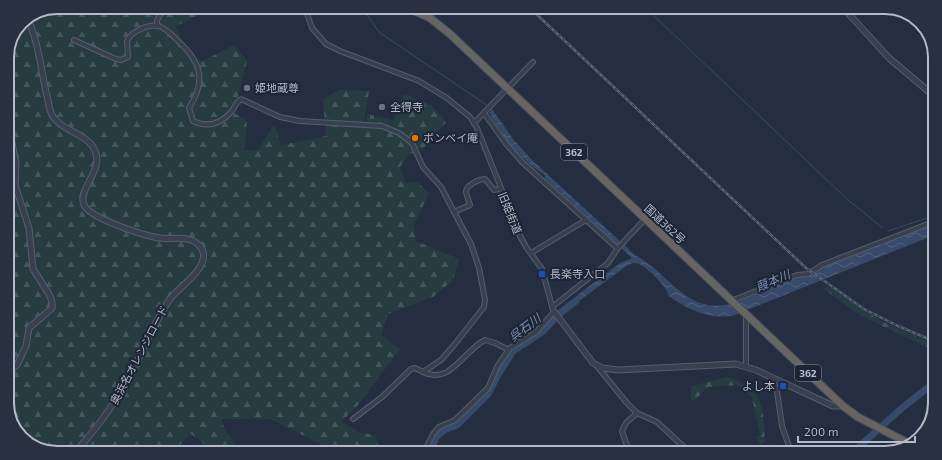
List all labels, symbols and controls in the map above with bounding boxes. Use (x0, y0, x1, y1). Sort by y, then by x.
place label: 姫地蔵尊 (255, 81, 299, 94)
marker: 姫地蔵尊 (242, 83, 252, 93)
place label: 全得寺 (390, 100, 423, 113)
marker: 全得寺 (377, 102, 387, 112)
place label: ボンベイ庵 (423, 131, 478, 144)
marker: ボンベイ庵 (410, 133, 420, 143)
road number: 362 (561, 144, 587, 160)
street label: 旧姫街道 (496, 190, 525, 236)
street label: 国道362号 (642, 201, 689, 246)
water label: 葭本川 (753, 266, 794, 294)
place label: 長楽寺入口 (550, 267, 605, 280)
marker: 長楽寺入口 (537, 269, 547, 279)
street label: 奥浜名オレンジロード (107, 303, 170, 406)
water label: 呉石川 (506, 310, 545, 344)
road number: 362 (795, 365, 821, 381)
place label: よし本 (742, 379, 775, 392)
marker: よし本 (778, 381, 788, 391)
scale bar (798, 418, 915, 444)
text: 200 m (804, 424, 838, 438)

